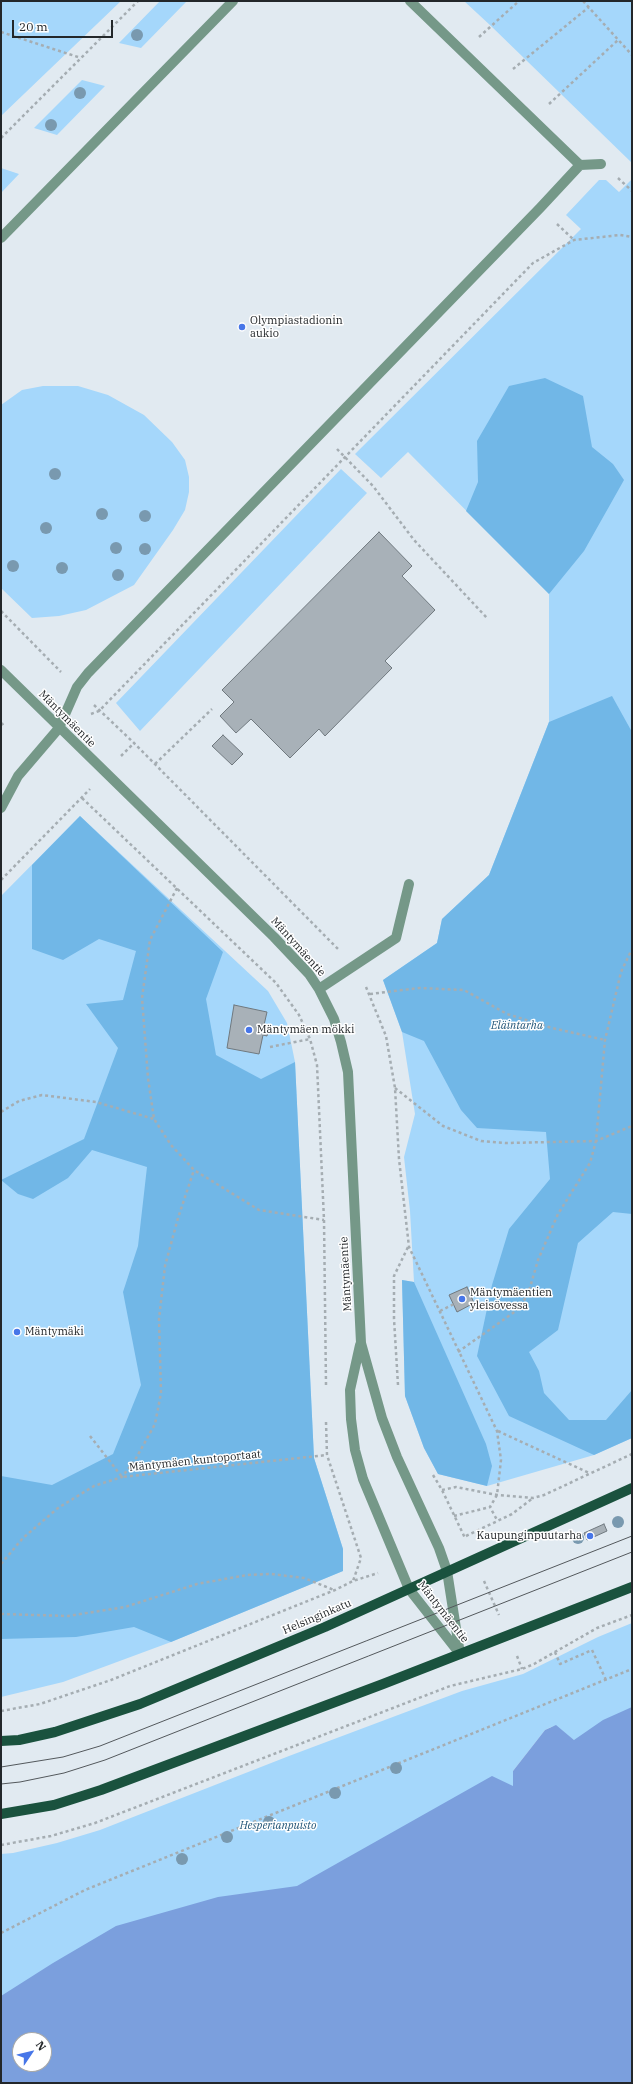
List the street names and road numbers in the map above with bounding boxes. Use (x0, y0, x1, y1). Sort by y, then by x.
street label: Mäntymäentie (36, 688, 98, 750)
street label: Mäntymäentie (268, 915, 328, 979)
street label: Mäntymäentie (337, 1236, 355, 1312)
street label: Mäntymäen kuntoportaat (129, 1448, 261, 1474)
street label: Mäntymäentie (415, 1578, 471, 1646)
street label: Helsinginkatu (281, 1597, 353, 1637)

